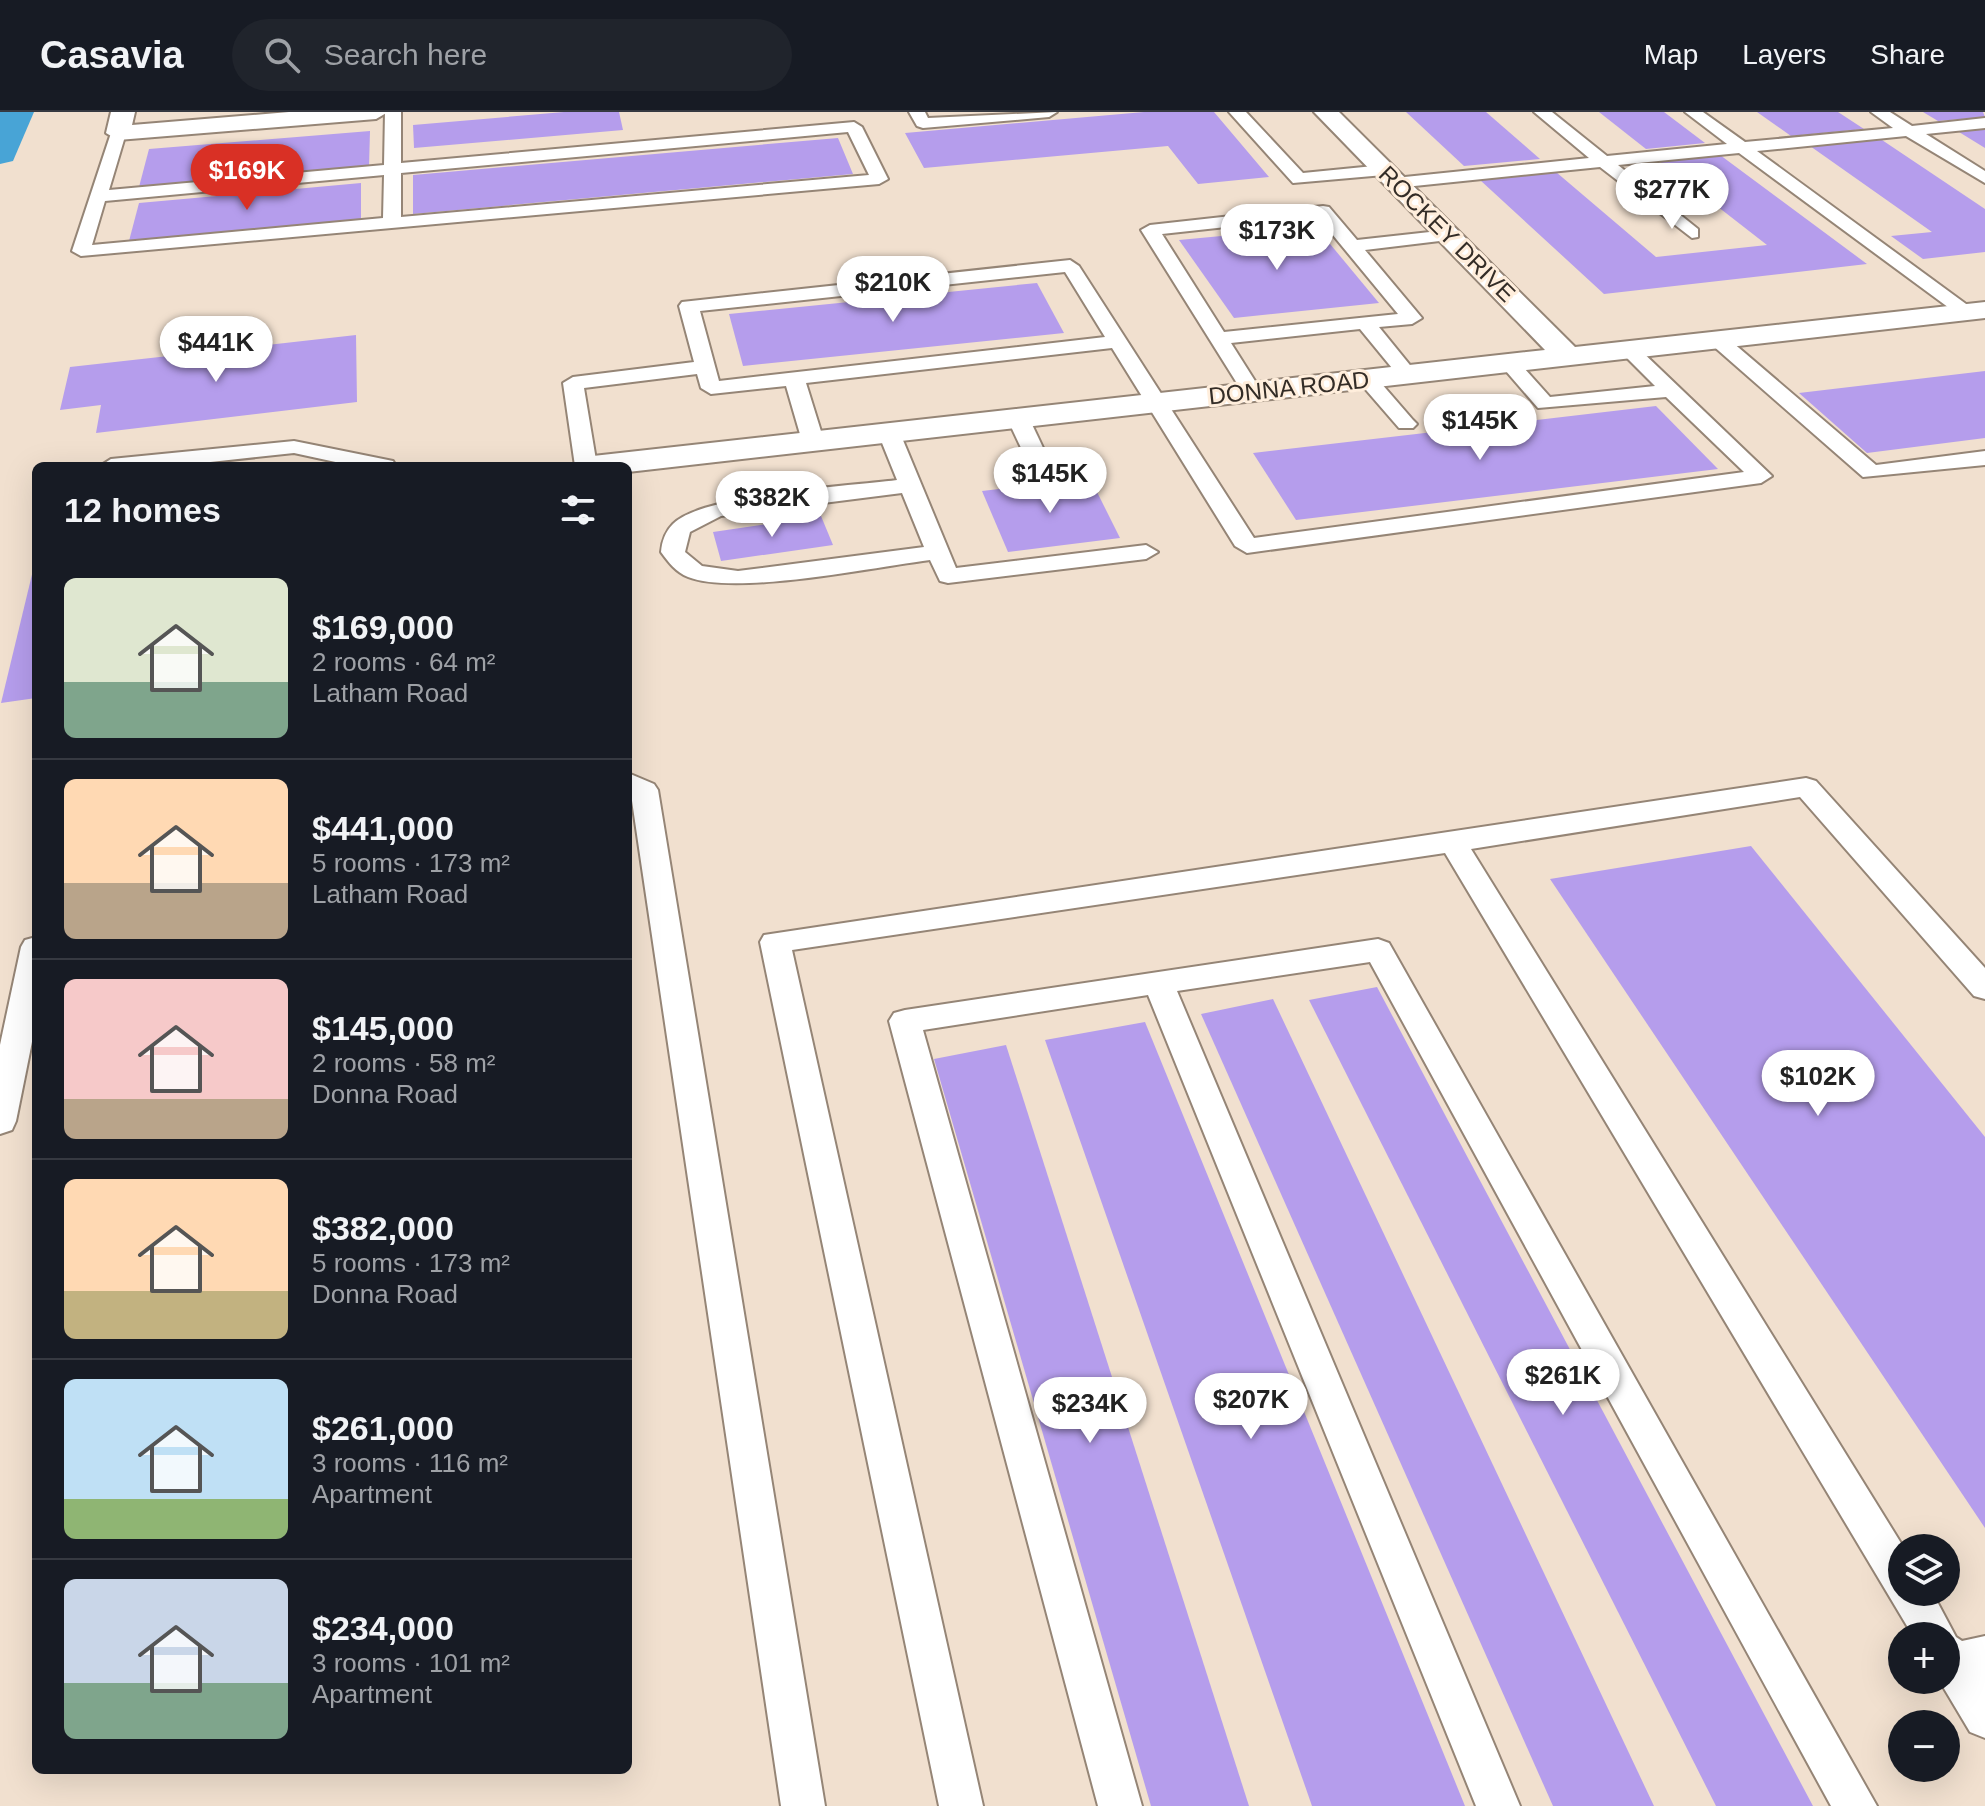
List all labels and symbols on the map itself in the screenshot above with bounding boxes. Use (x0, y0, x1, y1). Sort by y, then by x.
pin: $169K (191, 144, 303, 212)
street label: ROCKEY DRIVE (1374, 160, 1521, 307)
pin: $277K (1616, 163, 1728, 231)
pin: $173K (1221, 204, 1333, 272)
pin: $210K (837, 256, 949, 324)
pin: $441K (160, 316, 272, 384)
street label: DONNA ROAD (1207, 366, 1371, 409)
pin: $145K (1424, 394, 1536, 462)
pin: $145K (994, 447, 1106, 515)
pin: $382K (716, 471, 828, 539)
pin: $102K (1762, 1050, 1874, 1118)
pin: $261K (1507, 1349, 1619, 1417)
pin: $207K (1195, 1373, 1307, 1441)
pin: $234K (1034, 1377, 1146, 1445)

